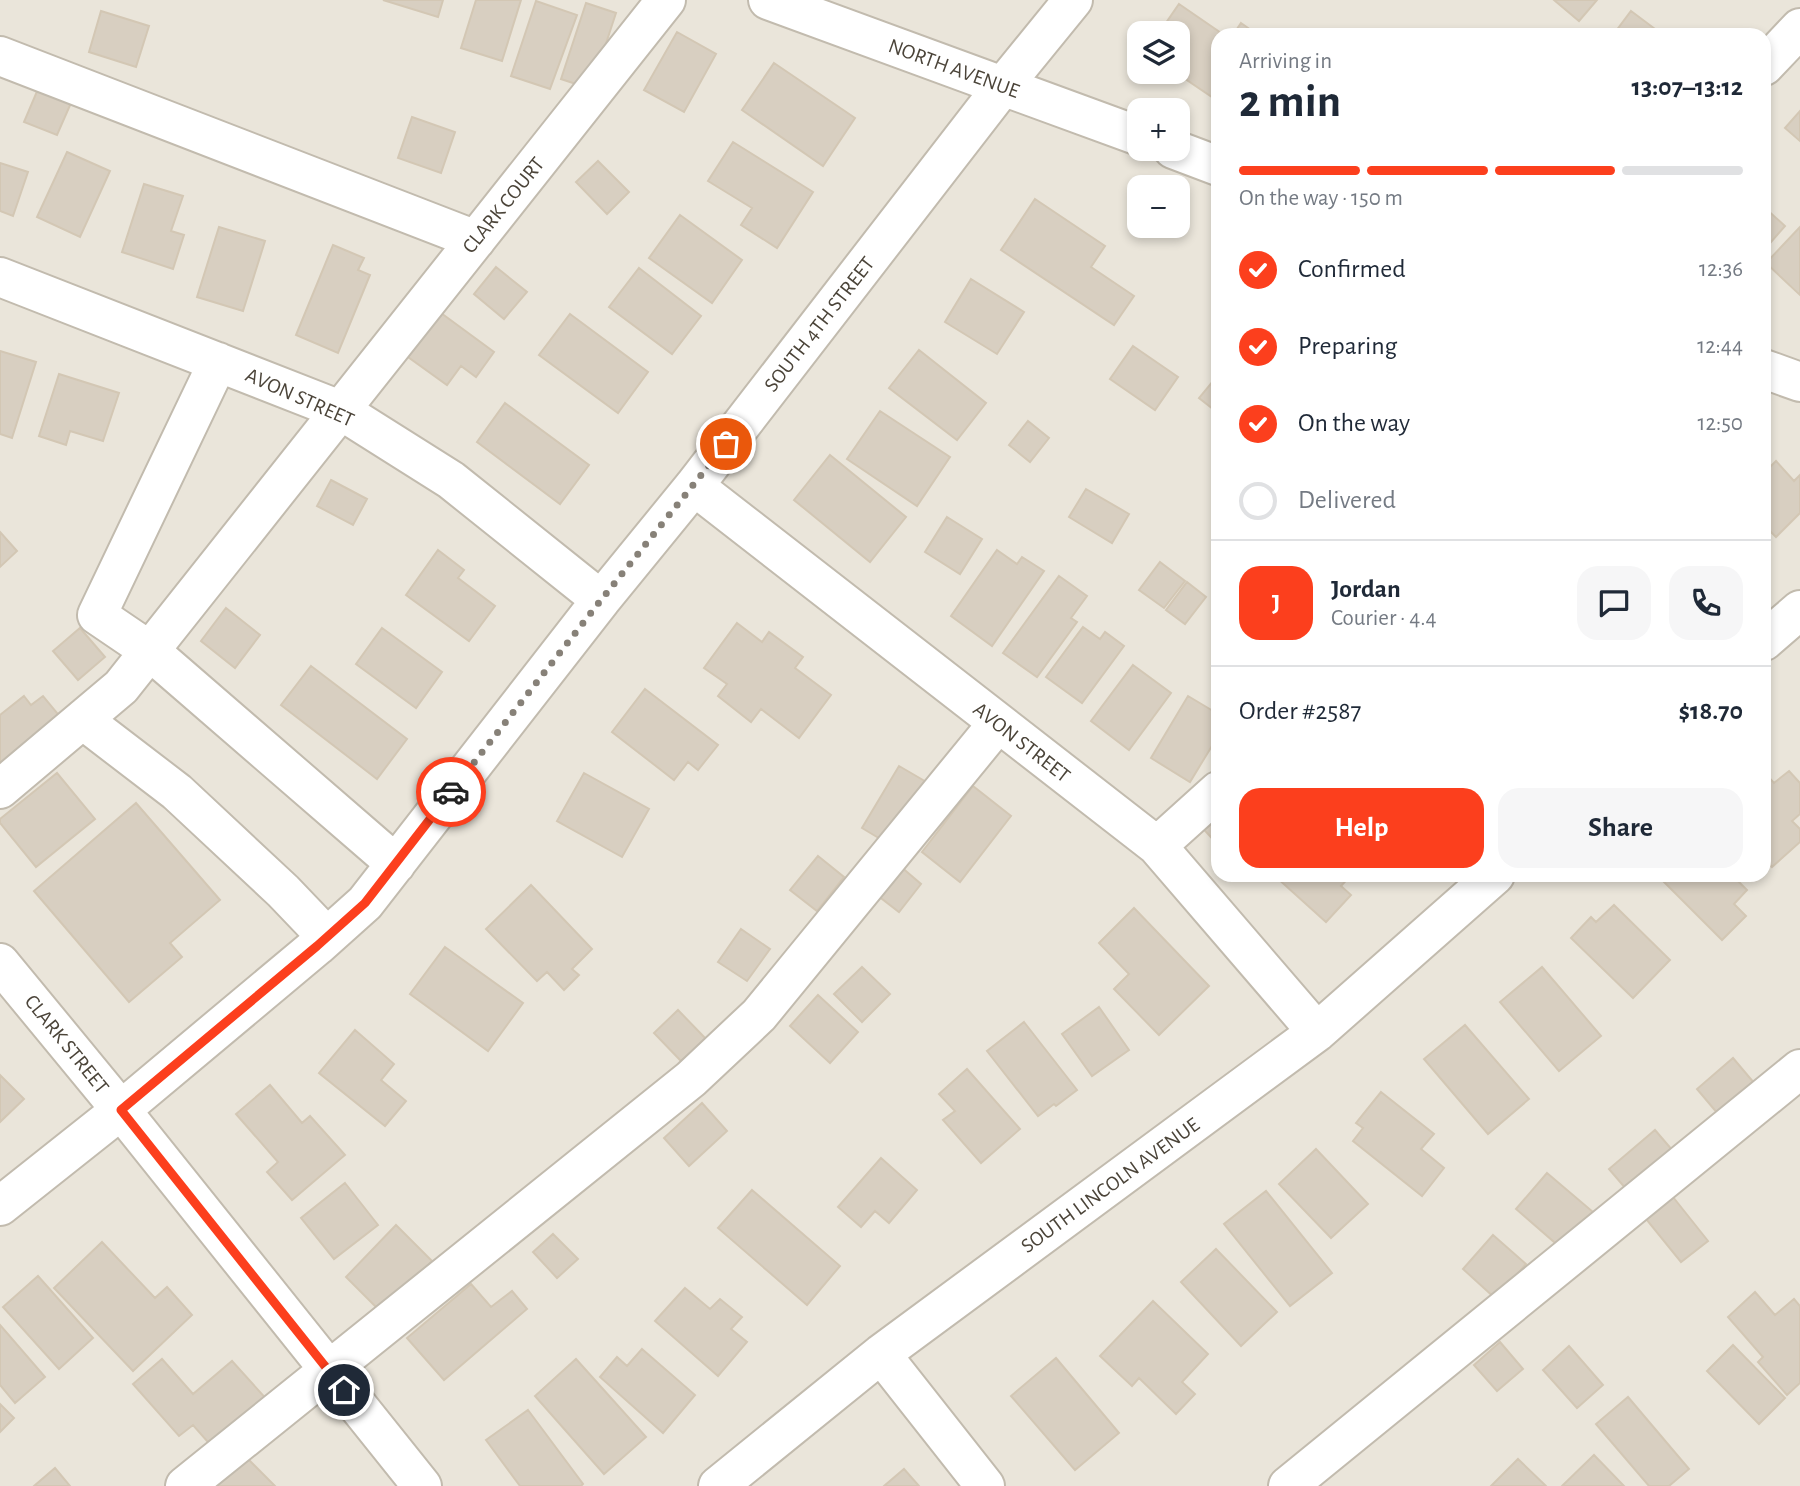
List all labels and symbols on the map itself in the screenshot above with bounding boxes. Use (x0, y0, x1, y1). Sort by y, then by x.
street label: NORTH AVENUE (886, 35, 1022, 102)
street label: CLARK COURT (458, 153, 548, 257)
street label: SOUTH 4TH STREET (760, 253, 878, 396)
street label: AVON STREET (242, 364, 357, 431)
pin (696, 414, 756, 474)
street label: AVON STREET (969, 698, 1074, 786)
courier (416, 757, 486, 827)
street label: CLARK STREET (21, 991, 113, 1098)
street label: SOUTH LINCOLN AVENUE (1017, 1114, 1203, 1257)
pin (314, 1360, 374, 1420)

